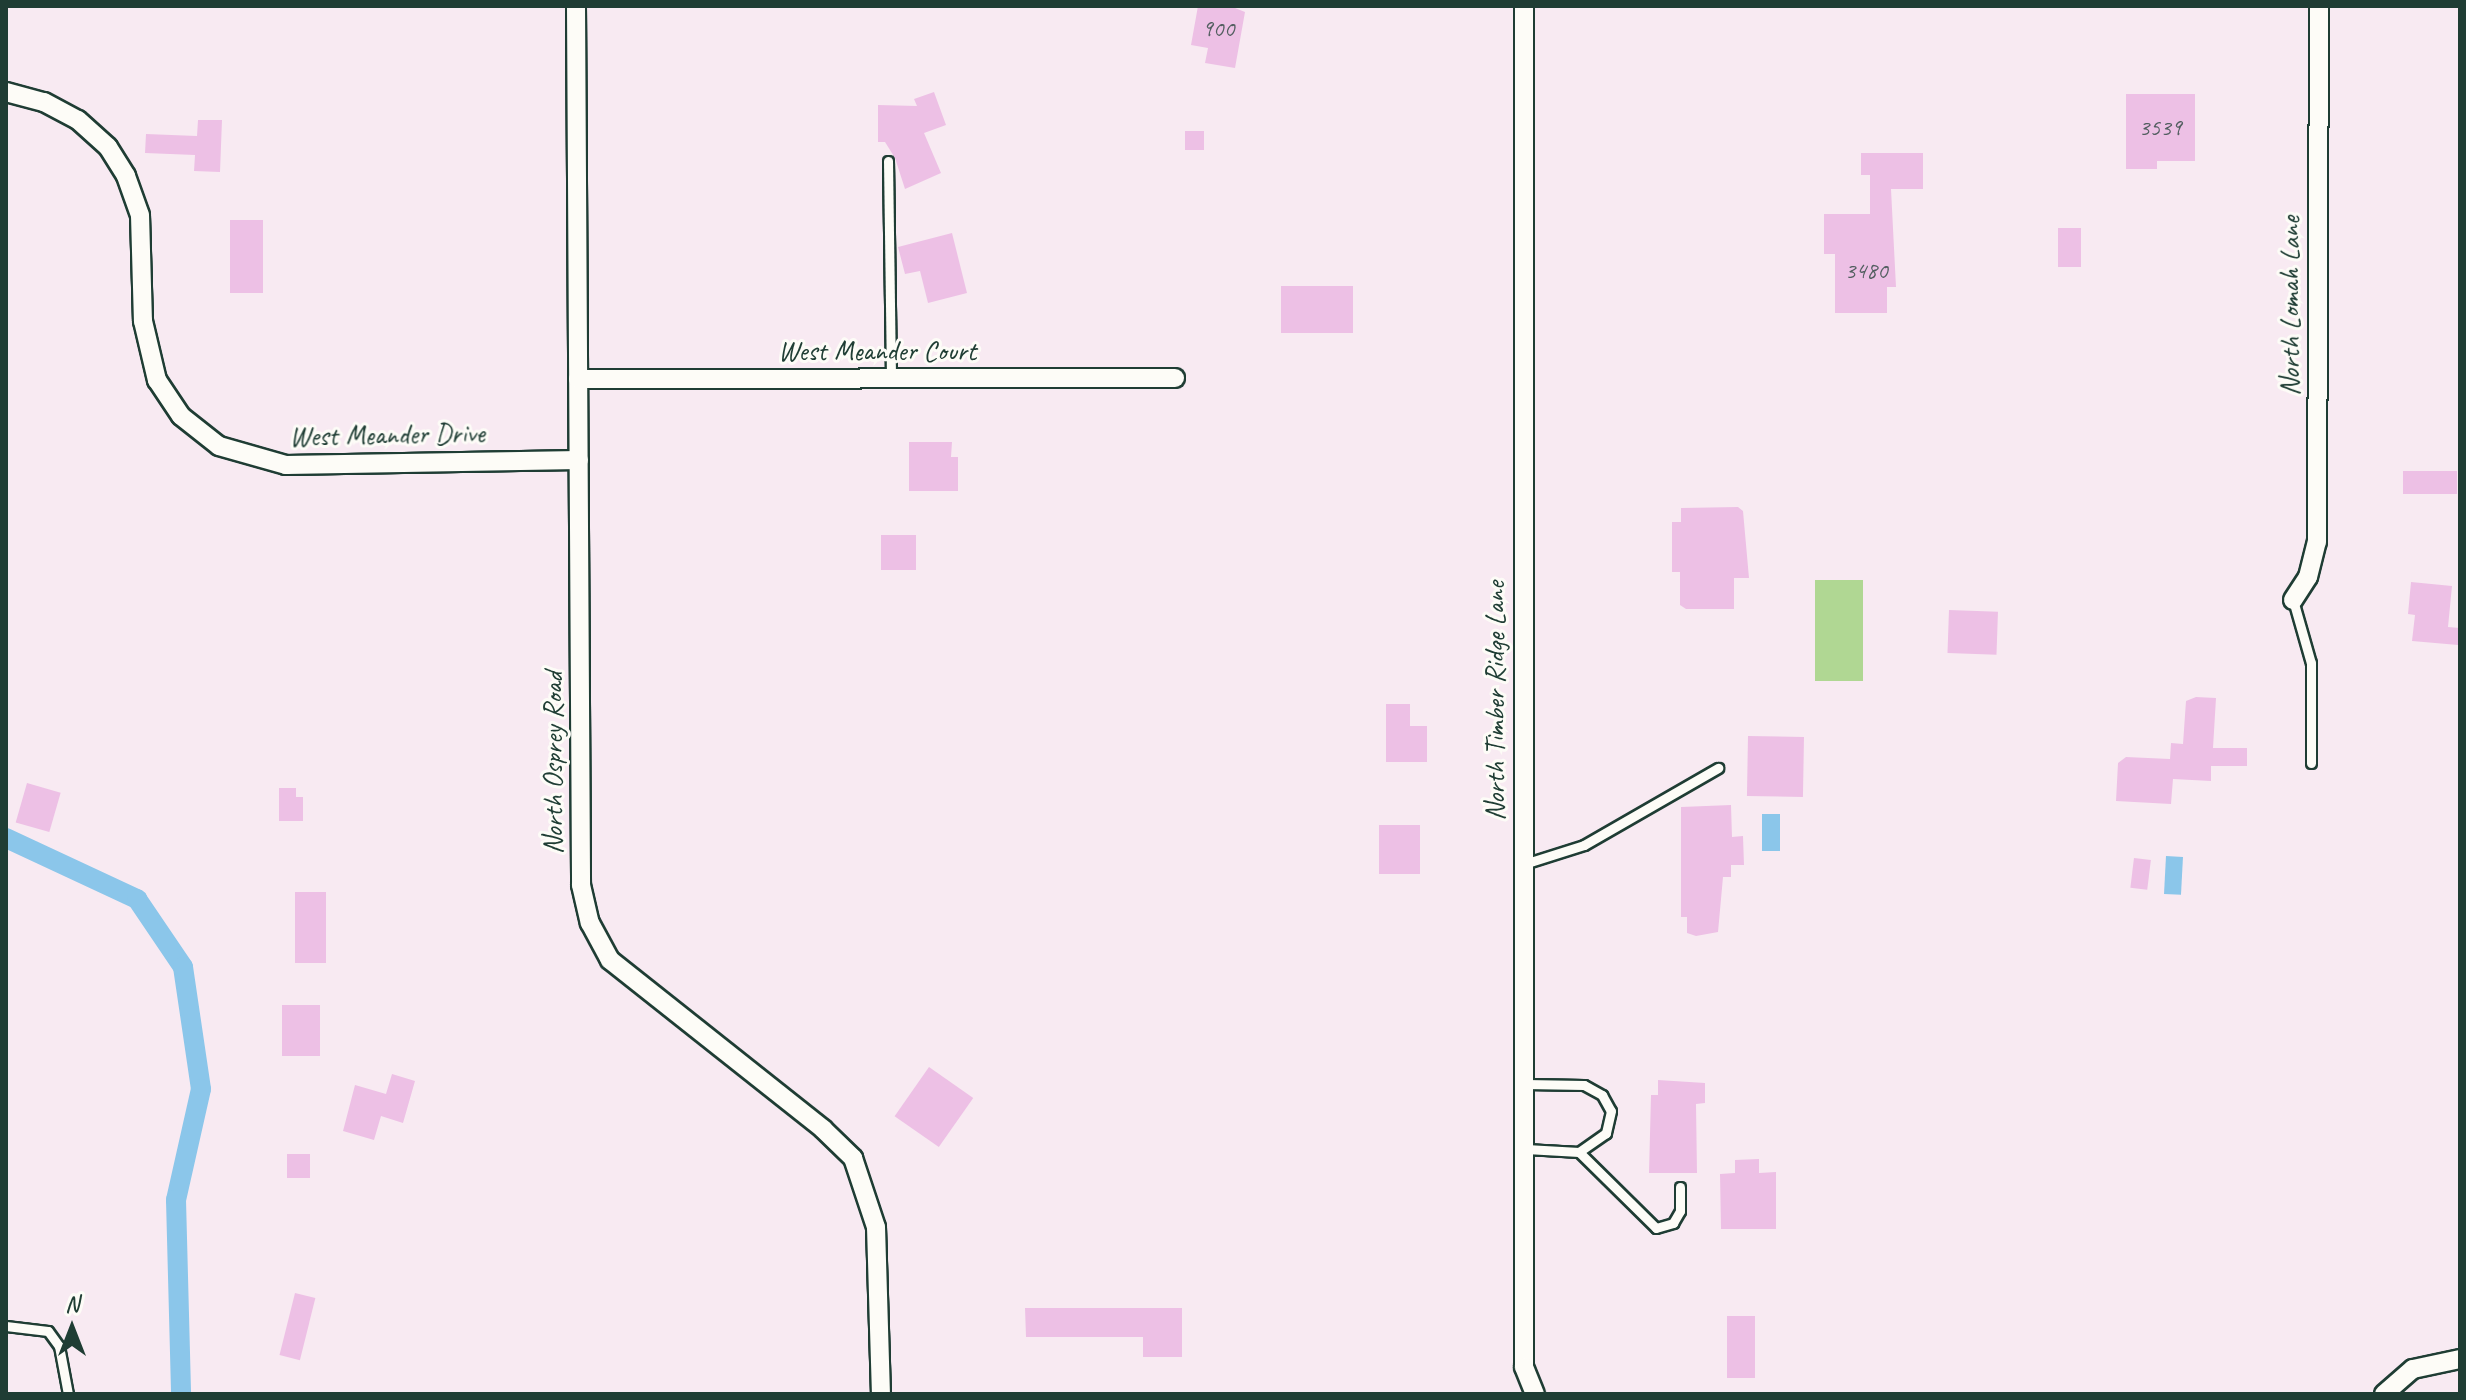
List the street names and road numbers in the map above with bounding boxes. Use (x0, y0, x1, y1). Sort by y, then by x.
street label: North Lomah Lane (2273, 216, 2307, 396)
street label: West Meander Court (778, 334, 976, 368)
street label: West Meander Drive (289, 416, 485, 454)
street label: North Timber Ridge Lane (1478, 581, 1512, 821)
street label: North Osprey Road (536, 672, 570, 854)

